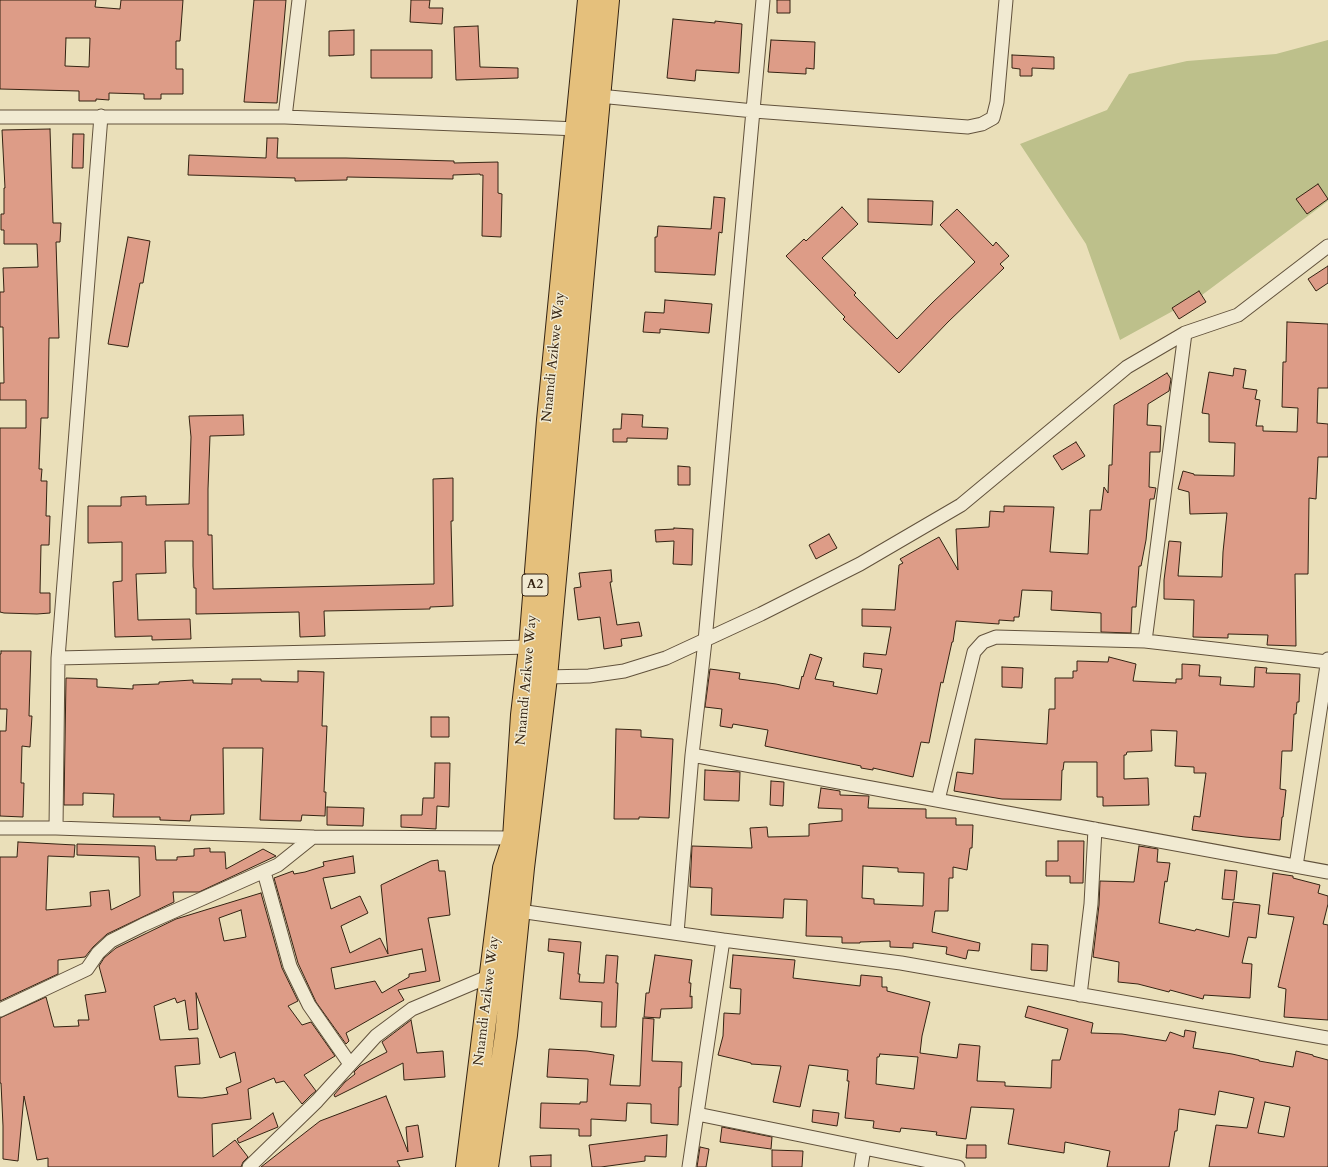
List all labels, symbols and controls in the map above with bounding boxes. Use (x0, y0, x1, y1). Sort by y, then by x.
street label: Nnamdi Azikwe Way (539, 291, 569, 423)
road number: A2 (522, 574, 548, 596)
street label: Nnamdi Azikwe Way (513, 614, 541, 746)
street label: Nnamdi Azikwe Way (471, 935, 503, 1067)

